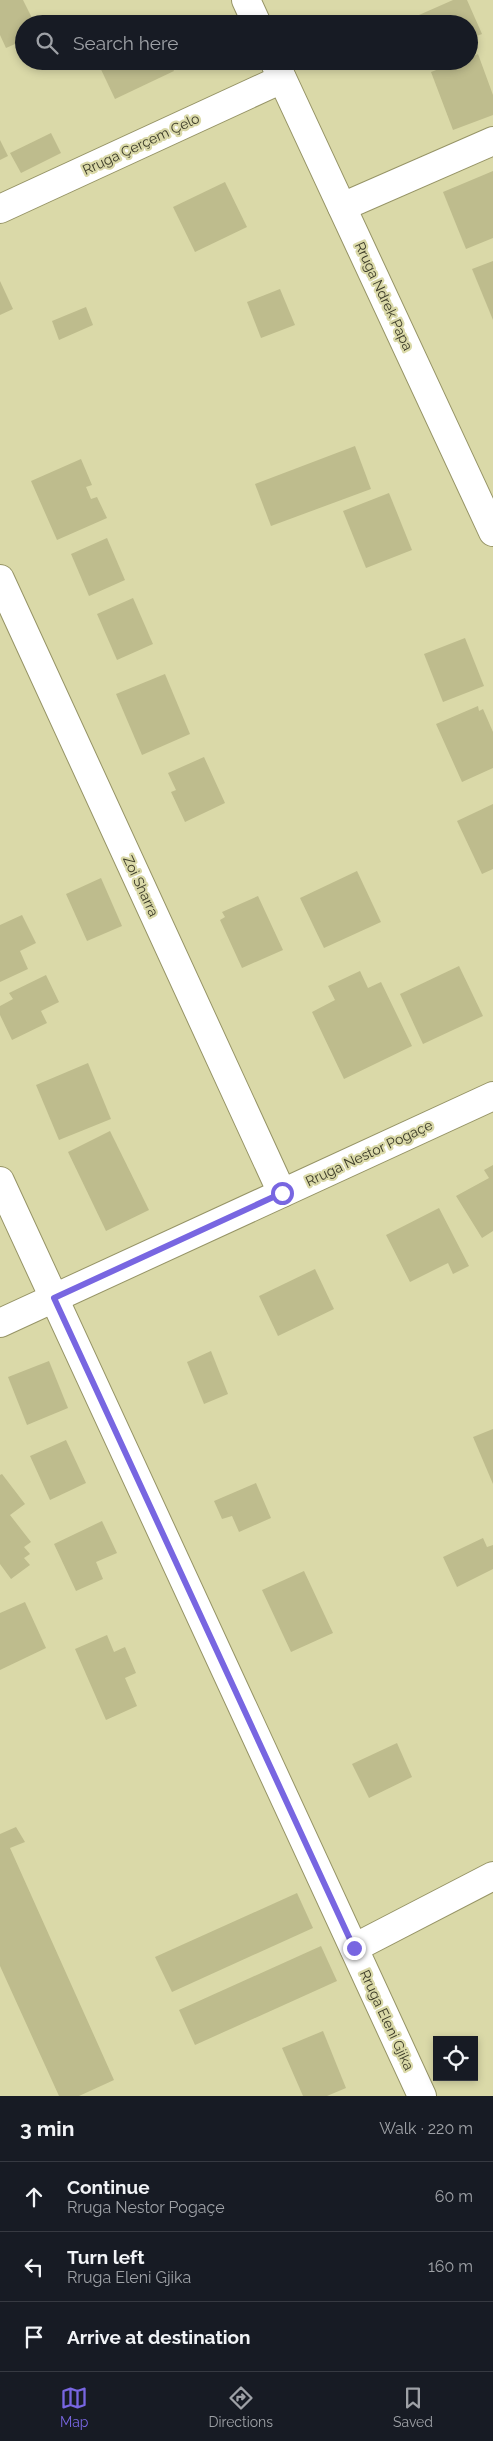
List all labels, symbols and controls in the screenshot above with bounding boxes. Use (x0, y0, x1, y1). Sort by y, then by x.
search box (15, 15, 478, 70)
icon: search (33, 29, 61, 57)
text: Search here (73, 32, 179, 54)
street label: Rruga Çerçem Çelo (80, 110, 202, 178)
street label: Rruga Ndrek Papa (352, 239, 416, 353)
street label: Zoi Sharra (120, 853, 162, 919)
street label: Rruga Nestor Pogaçe (303, 1117, 435, 1189)
route start (271, 1182, 294, 1205)
route end (343, 1937, 366, 1960)
street label: Rruga Eleni Gjika (357, 1967, 417, 2073)
map controls (433, 2036, 478, 2081)
button: locate (433, 2036, 478, 2081)
text: 3 min (20, 2116, 74, 2141)
text: Walk · 220 m (379, 2119, 473, 2138)
text: Continue (67, 2176, 150, 2198)
icon: ahead (20, 2183, 48, 2211)
text: 60 m (435, 2187, 473, 2206)
text: Rruga Nestor Pogaçe (67, 2198, 225, 2217)
text: Turn left (67, 2246, 144, 2268)
icon: left (20, 2253, 48, 2281)
text: 160 m (428, 2257, 473, 2276)
text: Rruga Eleni Gjika (67, 2268, 191, 2287)
icon: arrive (20, 2323, 48, 2351)
text: Arrive at destination (67, 2326, 251, 2348)
tab: Map (60, 2384, 88, 2430)
tab: Directions (208, 2384, 273, 2430)
tab: Saved (393, 2384, 433, 2430)

